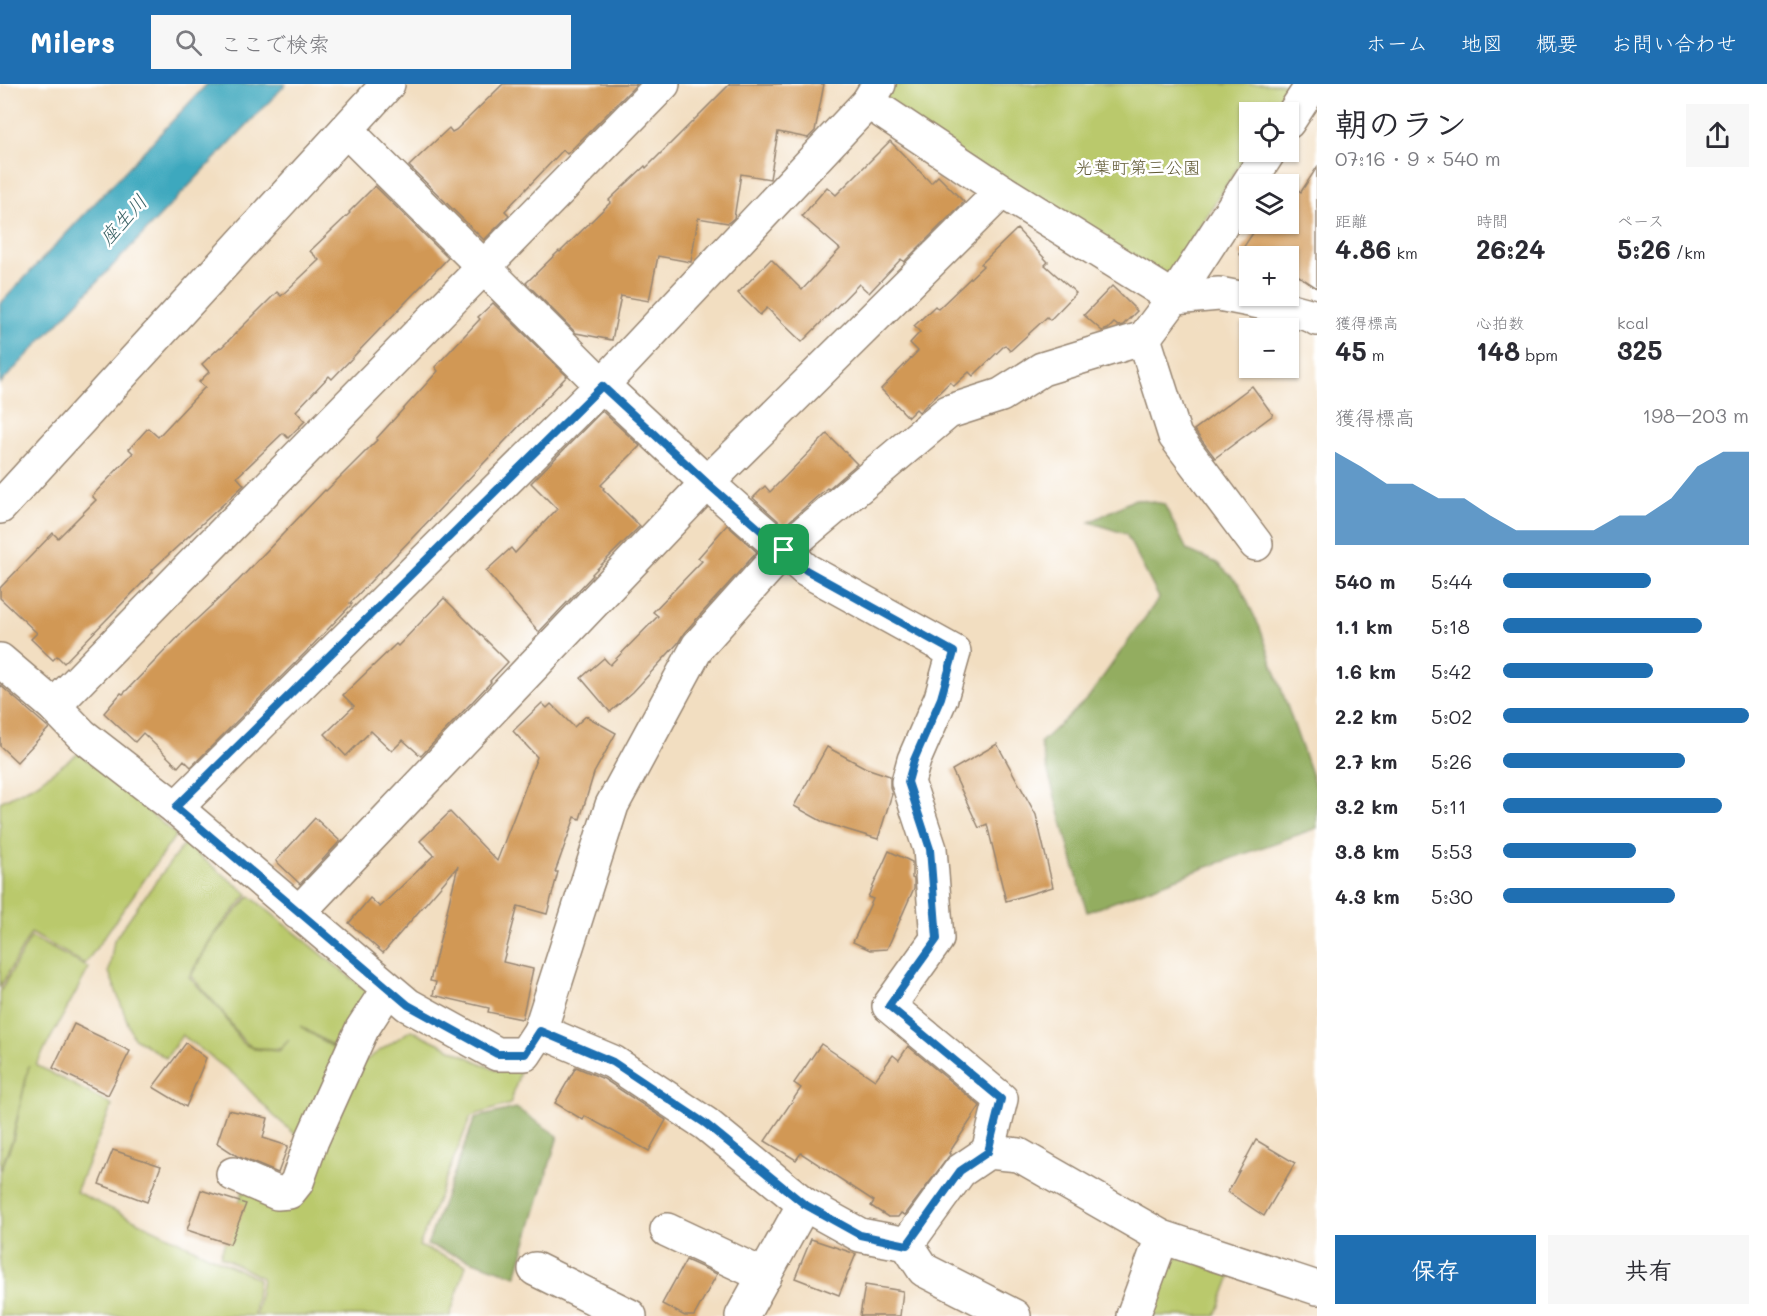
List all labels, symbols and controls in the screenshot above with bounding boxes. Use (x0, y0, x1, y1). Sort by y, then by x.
search box (151, 15, 571, 69)
text: Milers (30, 24, 115, 60)
icon: search (172, 26, 205, 59)
text: ここで検索 (220, 29, 330, 58)
text: ホーム (1366, 29, 1428, 56)
text: 地図 (1461, 29, 1503, 56)
text: 概要 (1536, 29, 1578, 56)
text: お問い合わせ (1611, 29, 1737, 56)
text: 朝のラン (1335, 101, 1467, 144)
map controls (1239, 102, 1299, 378)
button: locate (1239, 102, 1299, 162)
button: share (1686, 104, 1749, 167)
text: 07:16 · 9 × 540 m (1335, 145, 1501, 171)
park label: 光葉町第三公園 (1075, 155, 1201, 179)
button: layers (1239, 174, 1299, 234)
water label: 座生川 (93, 188, 152, 250)
text: 距離 (1335, 210, 1367, 231)
text: 時間 (1476, 210, 1508, 231)
text: ペース (1617, 210, 1664, 231)
text: 4.86 (1335, 232, 1391, 266)
text: 26:24 (1476, 232, 1546, 266)
text: 5:26 (1617, 232, 1671, 266)
text: km (1391, 242, 1418, 263)
text: /km (1671, 242, 1705, 263)
button: + (1239, 246, 1299, 306)
text: 獲得標高 (1335, 312, 1399, 333)
text: 心拍数 (1476, 312, 1524, 333)
text: kcal (1617, 312, 1649, 333)
button: − (1239, 318, 1299, 378)
text: 325 (1617, 333, 1662, 367)
text: 45 (1335, 334, 1367, 368)
text: 148 (1476, 334, 1520, 368)
text: m (1367, 344, 1385, 365)
text: bpm (1520, 344, 1558, 365)
text: 198–203 m (1642, 402, 1749, 428)
text: 獲得標高 (1335, 404, 1415, 430)
pin (758, 524, 809, 575)
icon: arrive (767, 533, 800, 566)
text: 540 m (1335, 568, 1395, 594)
text: 5:44 (1431, 568, 1472, 594)
text: 1.1 km (1335, 613, 1393, 639)
text: 5:18 (1431, 613, 1470, 639)
text: 1.6 km (1335, 658, 1396, 684)
text: 5:42 (1431, 658, 1472, 684)
text: 2.2 km (1335, 703, 1397, 729)
text: 5:02 (1431, 703, 1472, 729)
text: 2.7 km (1335, 748, 1397, 774)
text: 5:26 (1431, 748, 1472, 774)
text: 3.2 km (1335, 793, 1398, 819)
text: 5:11 (1431, 793, 1467, 819)
text: 3.8 km (1335, 838, 1399, 864)
text: 5:53 (1431, 838, 1472, 864)
text: 4.3 km (1335, 883, 1400, 909)
text: 5:30 (1431, 883, 1473, 909)
button: 保存 (1335, 1235, 1536, 1304)
button: 共有 (1548, 1235, 1749, 1304)

